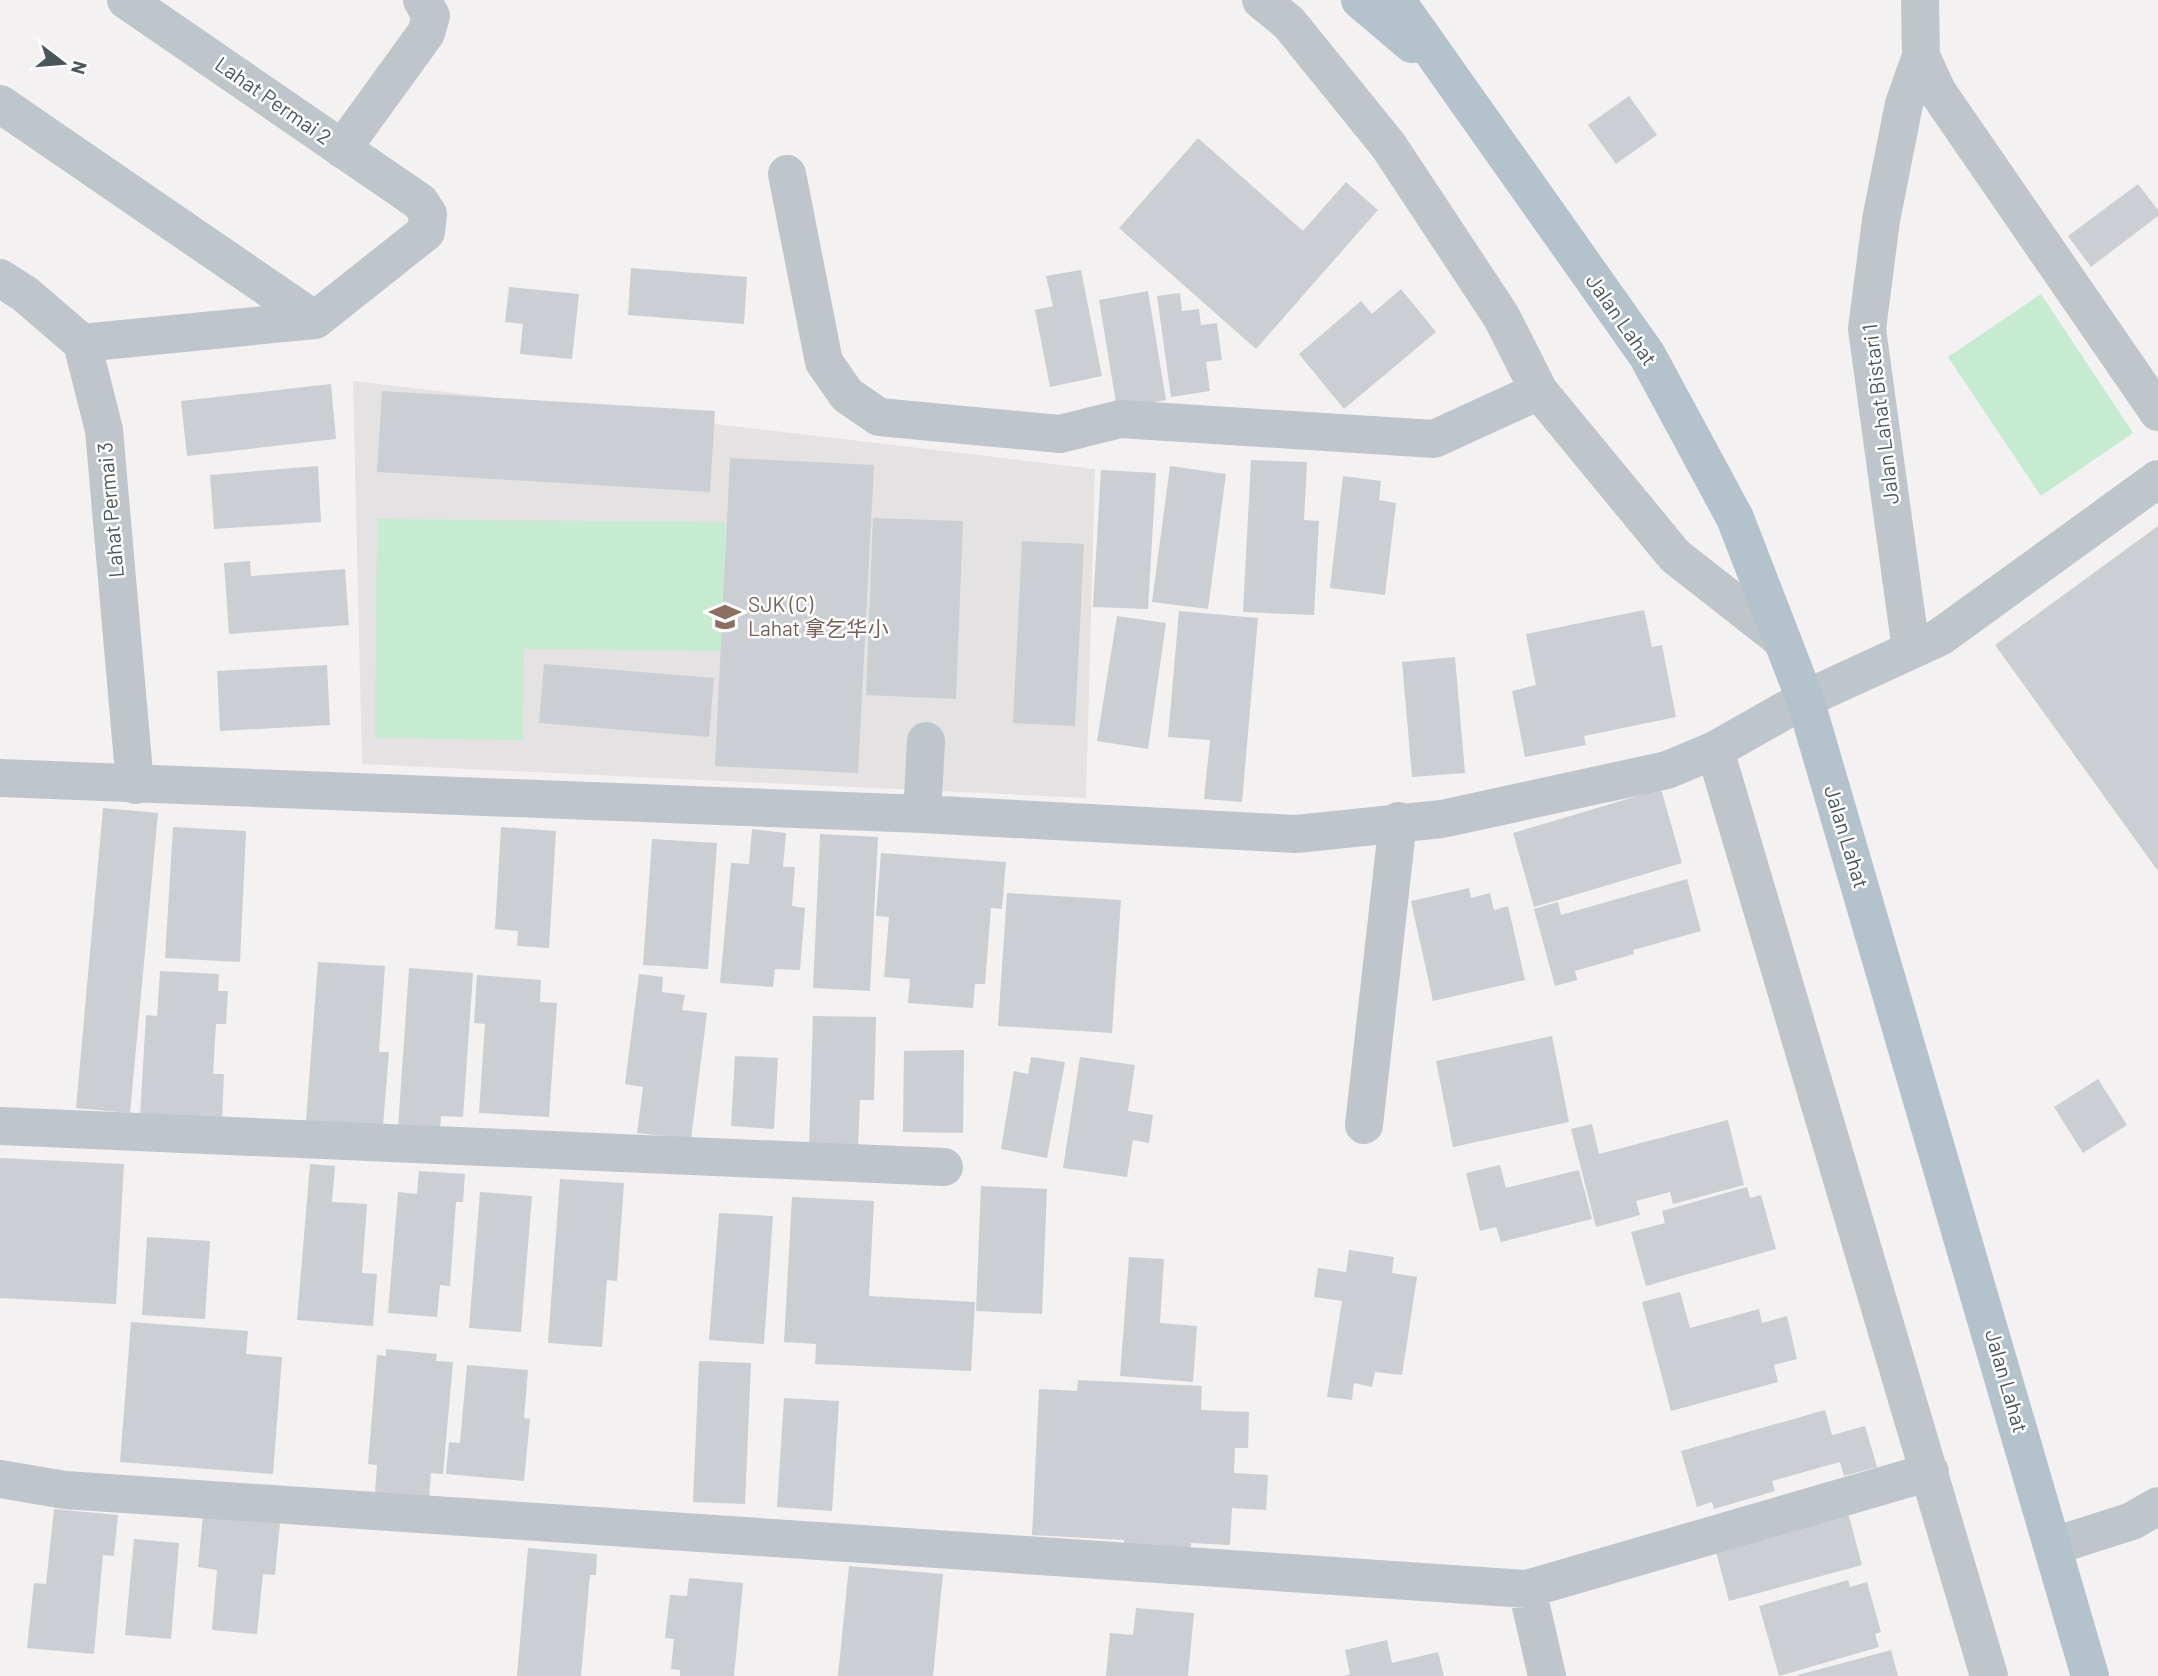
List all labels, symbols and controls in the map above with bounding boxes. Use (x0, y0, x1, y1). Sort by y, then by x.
north arrow (28, 28, 98, 98)
street label: Lahat Permai 2 (211, 50, 337, 149)
text: N (67, 59, 93, 77)
street label: Jalan Lahat (1582, 268, 1663, 370)
street label: Jalan Lahat Bistari 1 (1856, 322, 1903, 506)
street label: Lahat Permai 3 (91, 441, 128, 579)
place label: SJK (C) Lahat 拿乞华小 (748, 591, 888, 640)
school or university icon: SJK (C) Lahat 拿乞华小 (708, 600, 742, 634)
street label: Jalan Lahat (1820, 782, 1875, 891)
street label: Jalan Lahat (1981, 1326, 2034, 1435)

